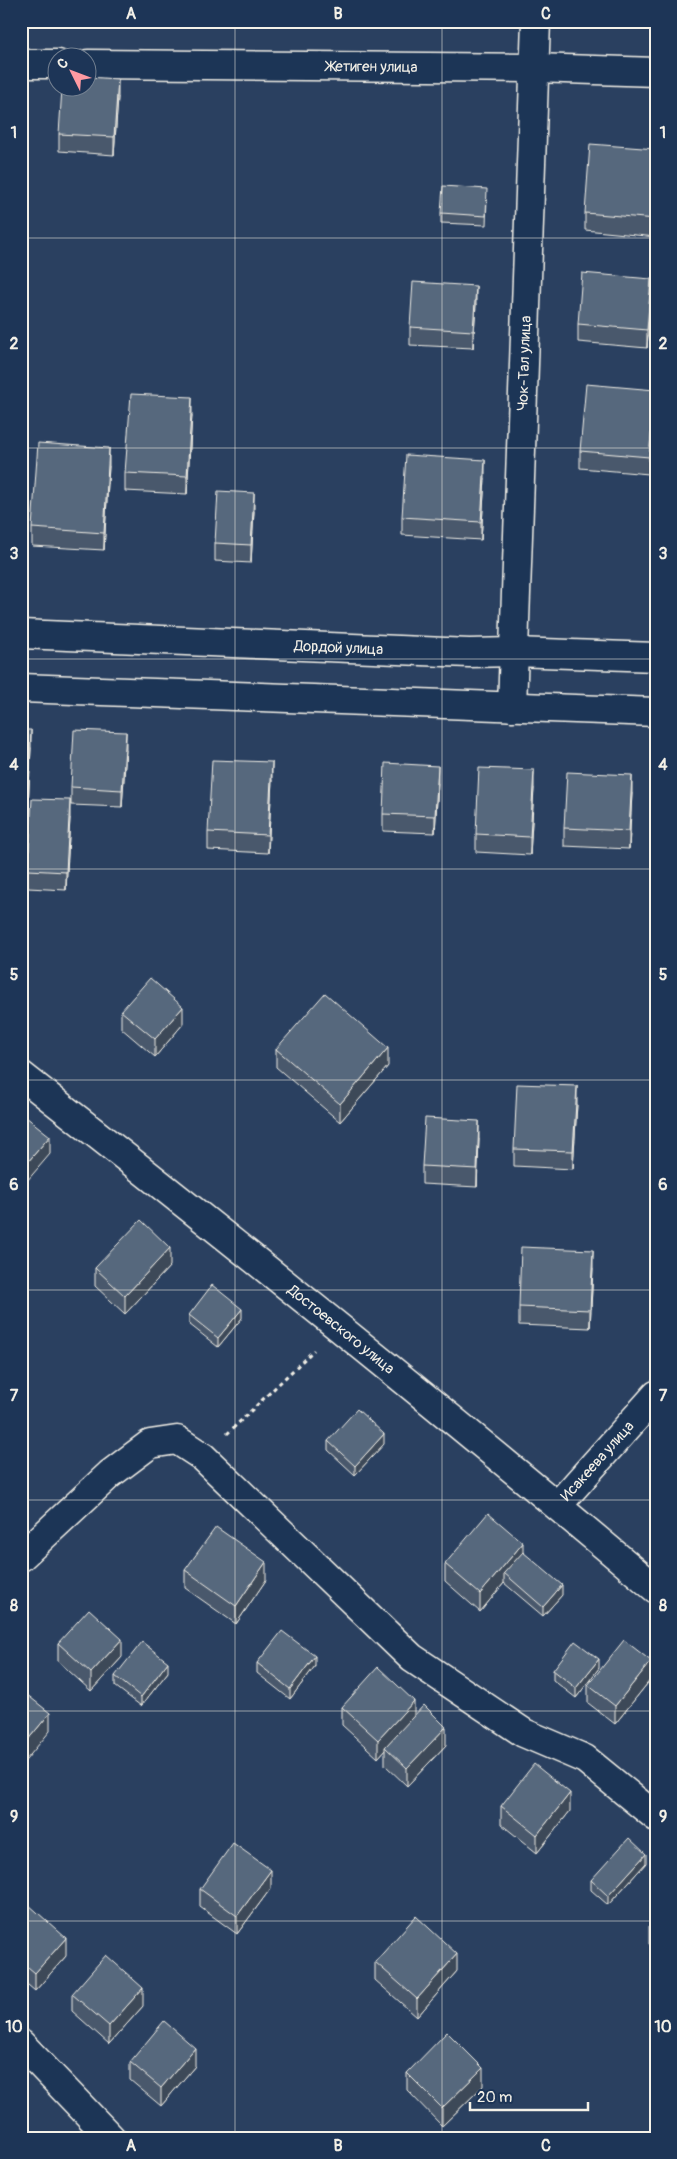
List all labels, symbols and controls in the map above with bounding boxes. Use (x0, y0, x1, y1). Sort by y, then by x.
text: A (126, 4, 137, 24)
text: B (333, 4, 343, 24)
text: C (541, 4, 551, 24)
north arrow (48, 48, 98, 98)
text: С (54, 54, 72, 73)
street label: Жетиген улица (324, 57, 418, 76)
text: 1 (11, 123, 17, 143)
text: 1 (660, 123, 666, 143)
street label: Чок-Тал улица (513, 315, 535, 411)
text: 2 (10, 334, 19, 354)
text: 2 (659, 334, 668, 354)
text: 3 (10, 544, 19, 564)
text: 3 (659, 544, 668, 564)
street label: Дордой улица (293, 636, 384, 659)
text: 4 (9, 755, 19, 775)
text: 4 (658, 755, 668, 775)
text: 5 (10, 965, 19, 985)
text: 5 (659, 965, 668, 985)
text: 6 (9, 1175, 19, 1195)
text: 6 (658, 1175, 668, 1195)
street label: Достоевского улица (283, 1280, 399, 1378)
text: 7 (10, 1386, 19, 1406)
text: 7 (659, 1386, 668, 1406)
street label: Исакеева улица (556, 1417, 638, 1505)
text: 8 (10, 1596, 18, 1616)
text: 8 (659, 1596, 667, 1616)
text: 9 (10, 1807, 18, 1827)
text: 9 (659, 1807, 667, 1827)
text: 10 (5, 2017, 23, 2037)
text: 10 (654, 2017, 672, 2037)
scale bar (470, 2079, 587, 2111)
text: 20 m (477, 2088, 512, 2107)
text: A (126, 2136, 137, 2156)
text: B (333, 2136, 343, 2156)
text: C (541, 2136, 551, 2156)

